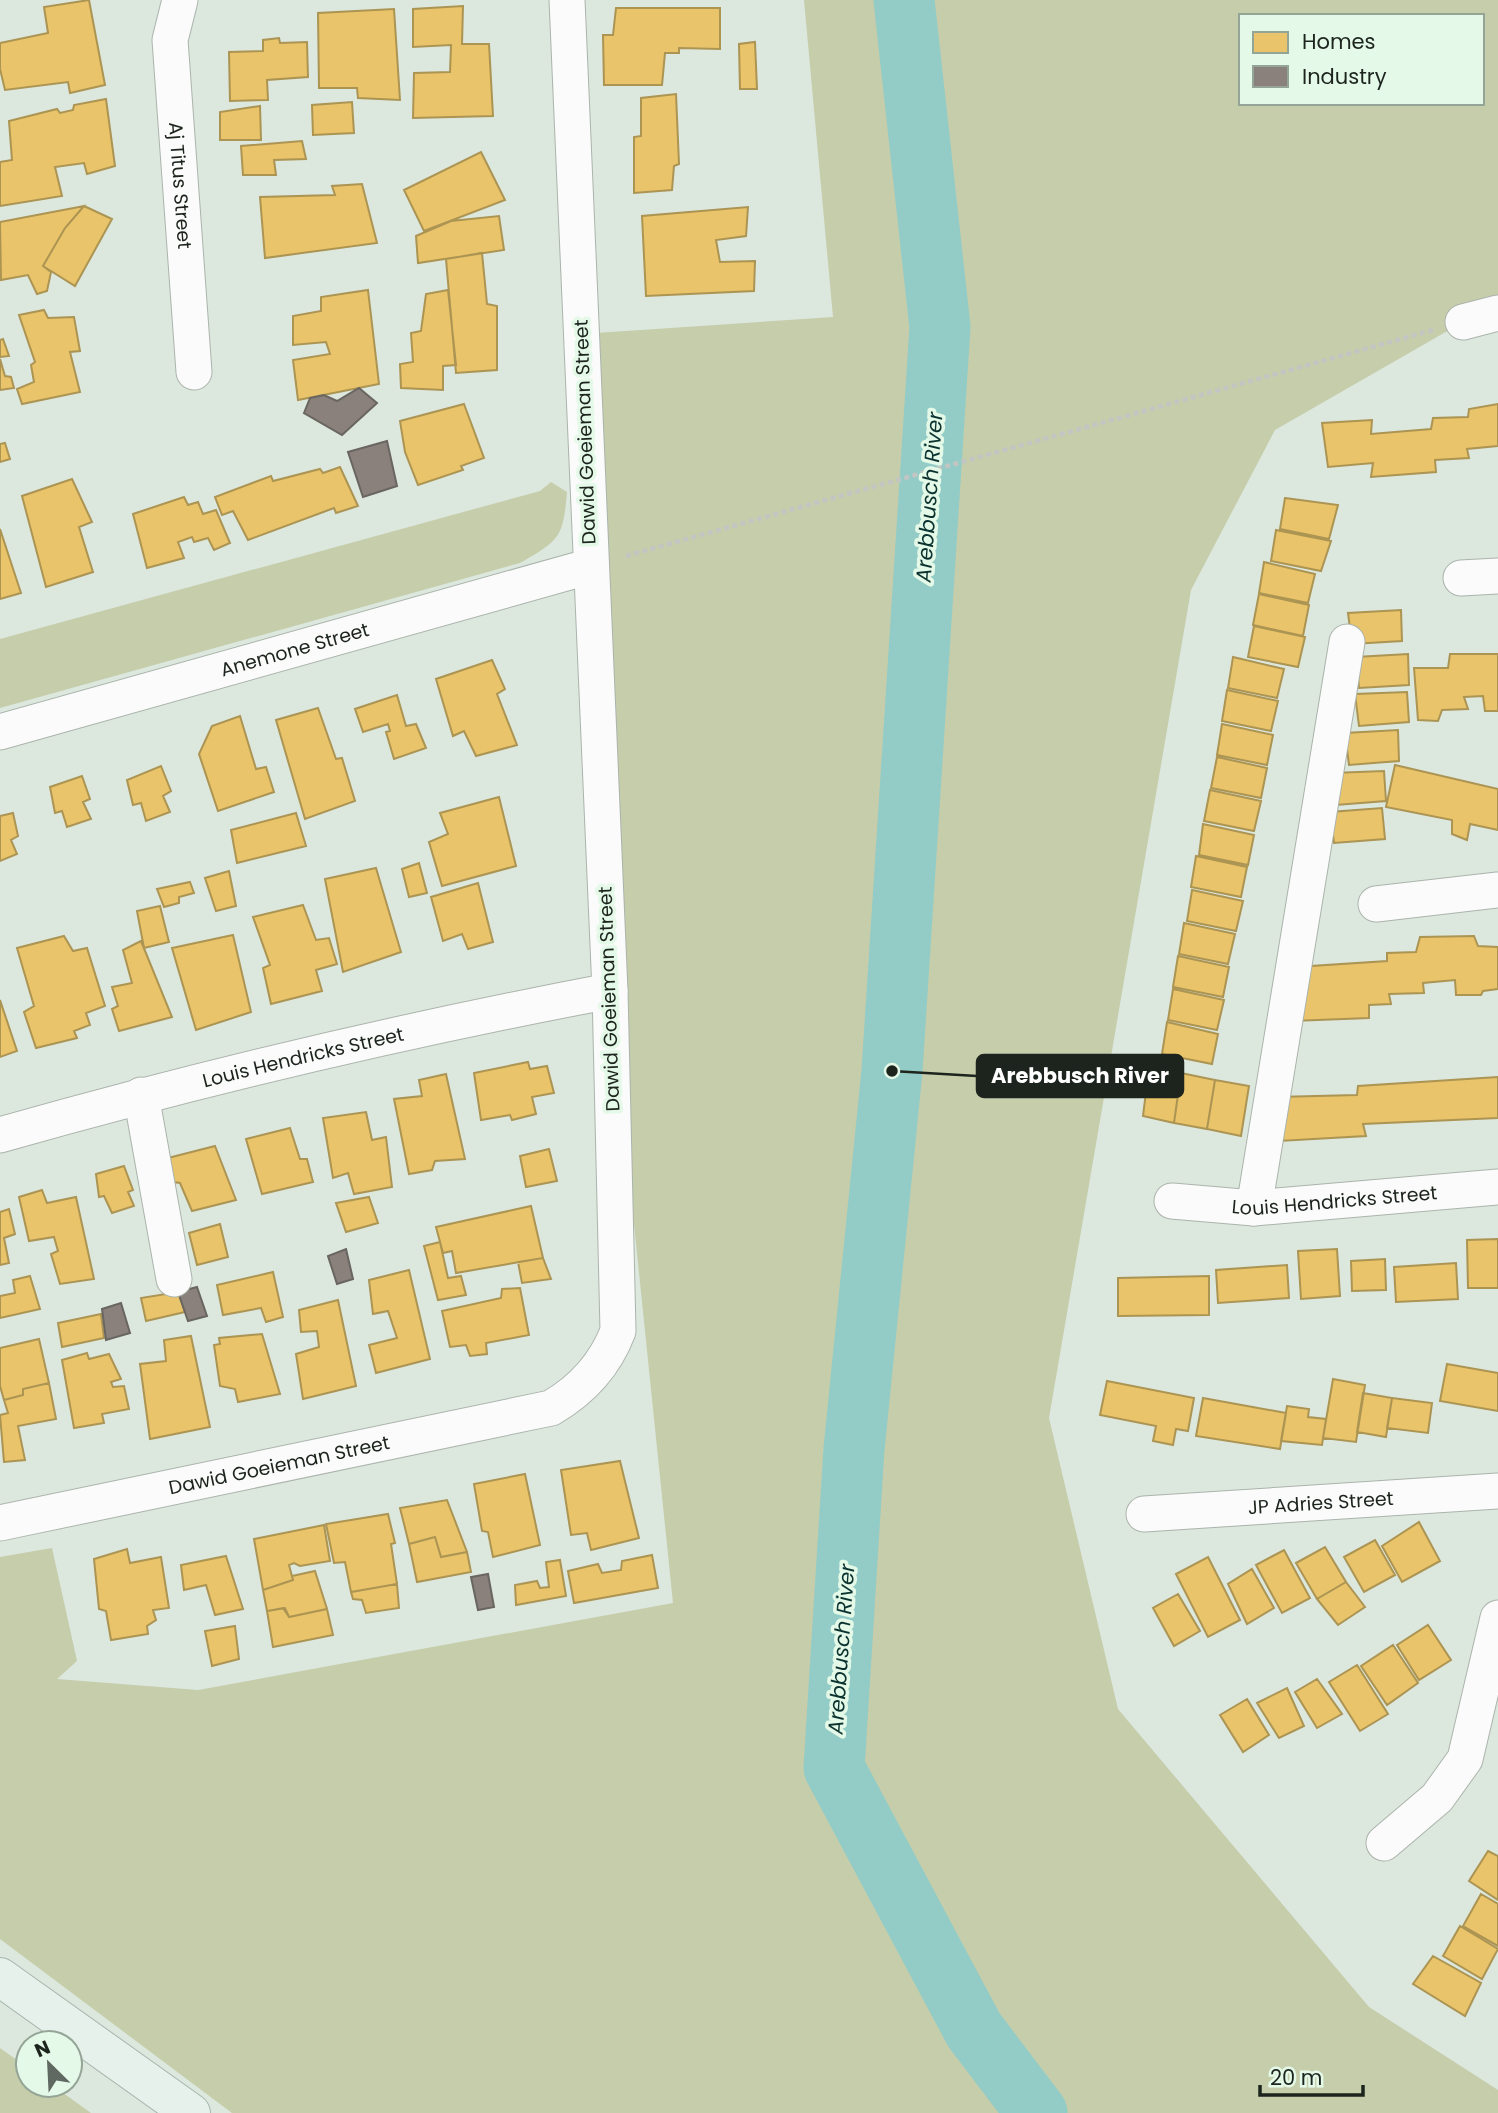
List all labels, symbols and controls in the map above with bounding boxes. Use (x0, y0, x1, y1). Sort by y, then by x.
legend (1239, 14, 1484, 105)
text: Homes (1302, 27, 1376, 56)
text: Industry (1302, 62, 1387, 91)
street label: Aj Titus Street (162, 121, 199, 250)
street label: Dawid Goeieman Street (568, 319, 602, 545)
water label: Arebbusch River (909, 410, 950, 584)
street label: Anemone Street (217, 616, 372, 683)
street label: Dawid Goeieman Street (592, 886, 626, 1112)
street label: Louis Hendricks Street (200, 1020, 406, 1094)
callout: Arebbusch River (977, 1055, 1183, 1097)
text: Arebbusch River (991, 1061, 1169, 1090)
street label: Louis Hendricks Street (1231, 1179, 1438, 1222)
street label: Dawid Goeieman Street (166, 1429, 392, 1501)
street label: JP Adries Street (1247, 1484, 1394, 1521)
water label: Arebbusch River (821, 1562, 862, 1736)
north arrow (14, 2029, 84, 2099)
text: N (30, 2034, 54, 2064)
scale bar (1260, 2054, 1363, 2098)
text: 20 m (1270, 2063, 1323, 2092)

